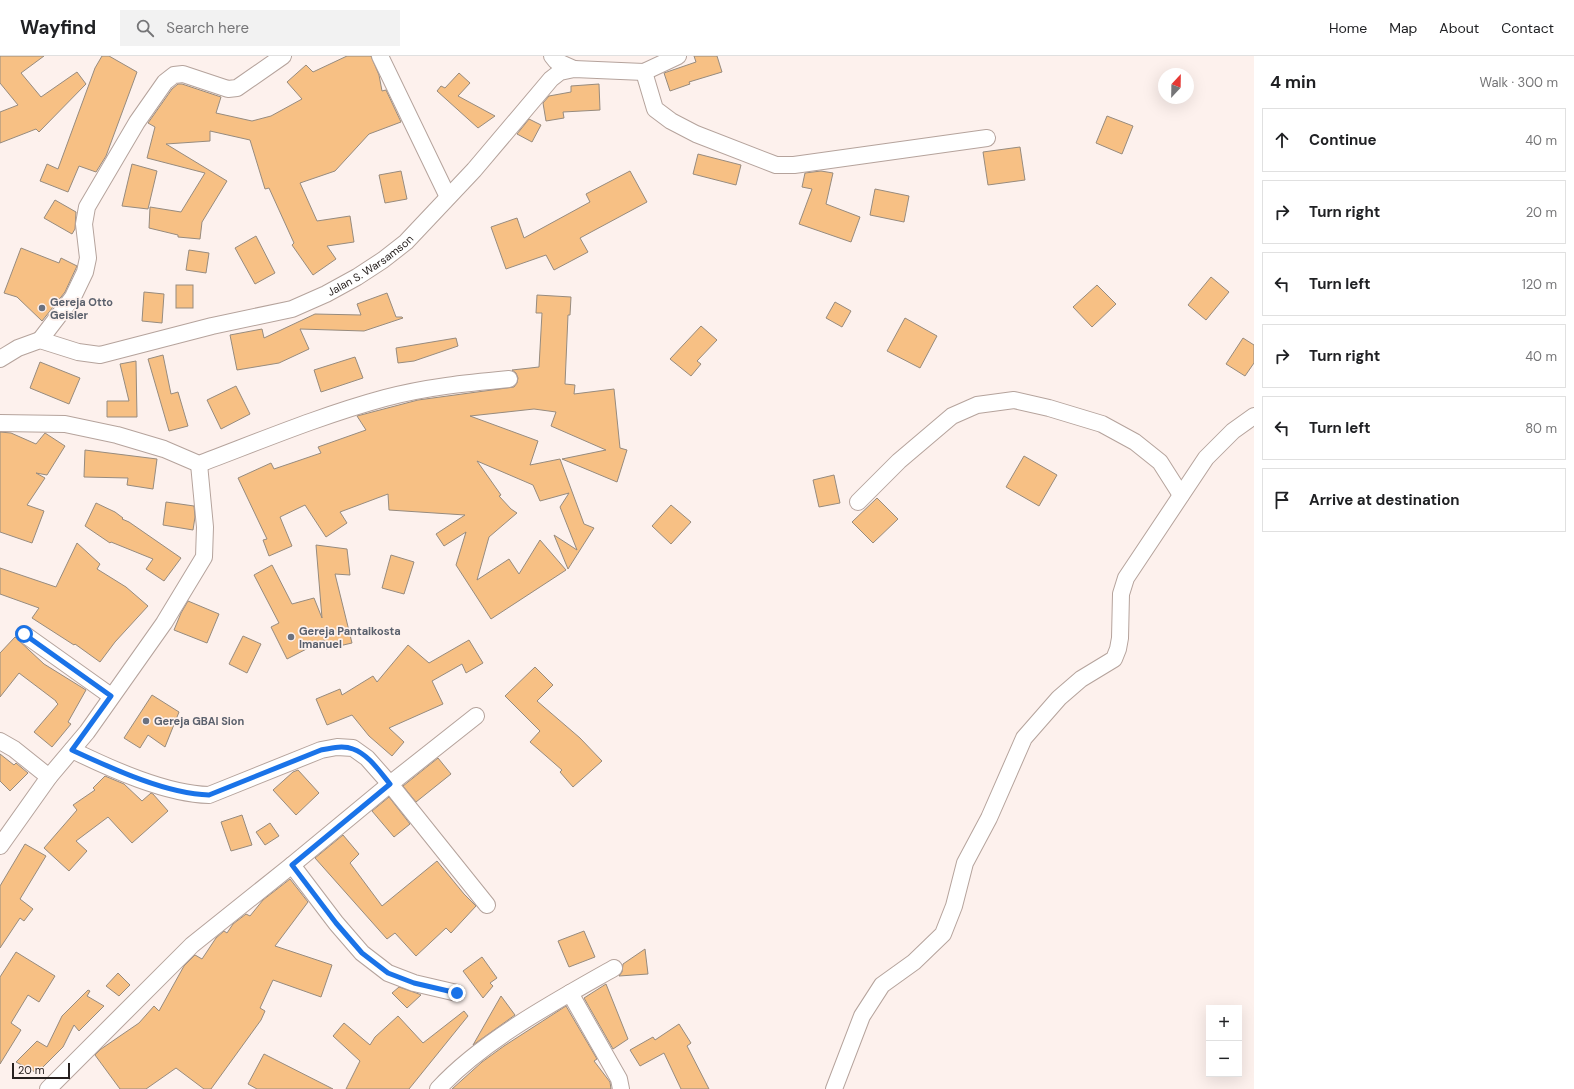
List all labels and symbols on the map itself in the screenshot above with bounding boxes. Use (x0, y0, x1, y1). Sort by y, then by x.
north arrow (1158, 68, 1194, 104)
street label: Jalan S. Warsamson (325, 232, 416, 299)
place label: Gereja Otto Geisler (50, 295, 113, 322)
marker: Gereja Otto Geisler (37, 303, 47, 313)
place label: Gereja Pantaikosta Imanuel (299, 624, 401, 651)
route start (15, 625, 33, 643)
marker: Gereja Pantaikosta Imanuel (286, 632, 296, 642)
place label: Gereja GBAI Sion (154, 714, 245, 728)
marker: Gereja GBAI Sion (141, 716, 151, 726)
route end (448, 984, 466, 1002)
scale bar (12, 1061, 70, 1080)

